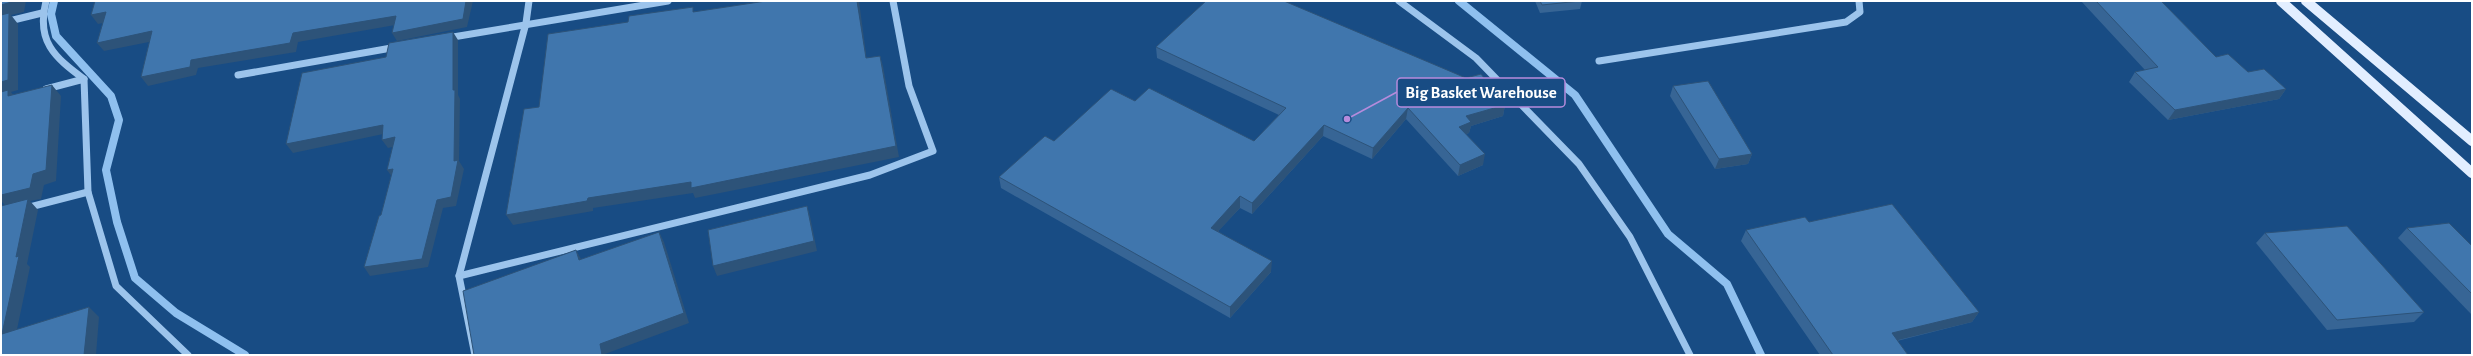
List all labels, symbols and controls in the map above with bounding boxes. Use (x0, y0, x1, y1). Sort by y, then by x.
callout: Big Basket Warehouse (1397, 78, 1565, 107)
text: Big Basket Warehouse (1405, 84, 1557, 101)

